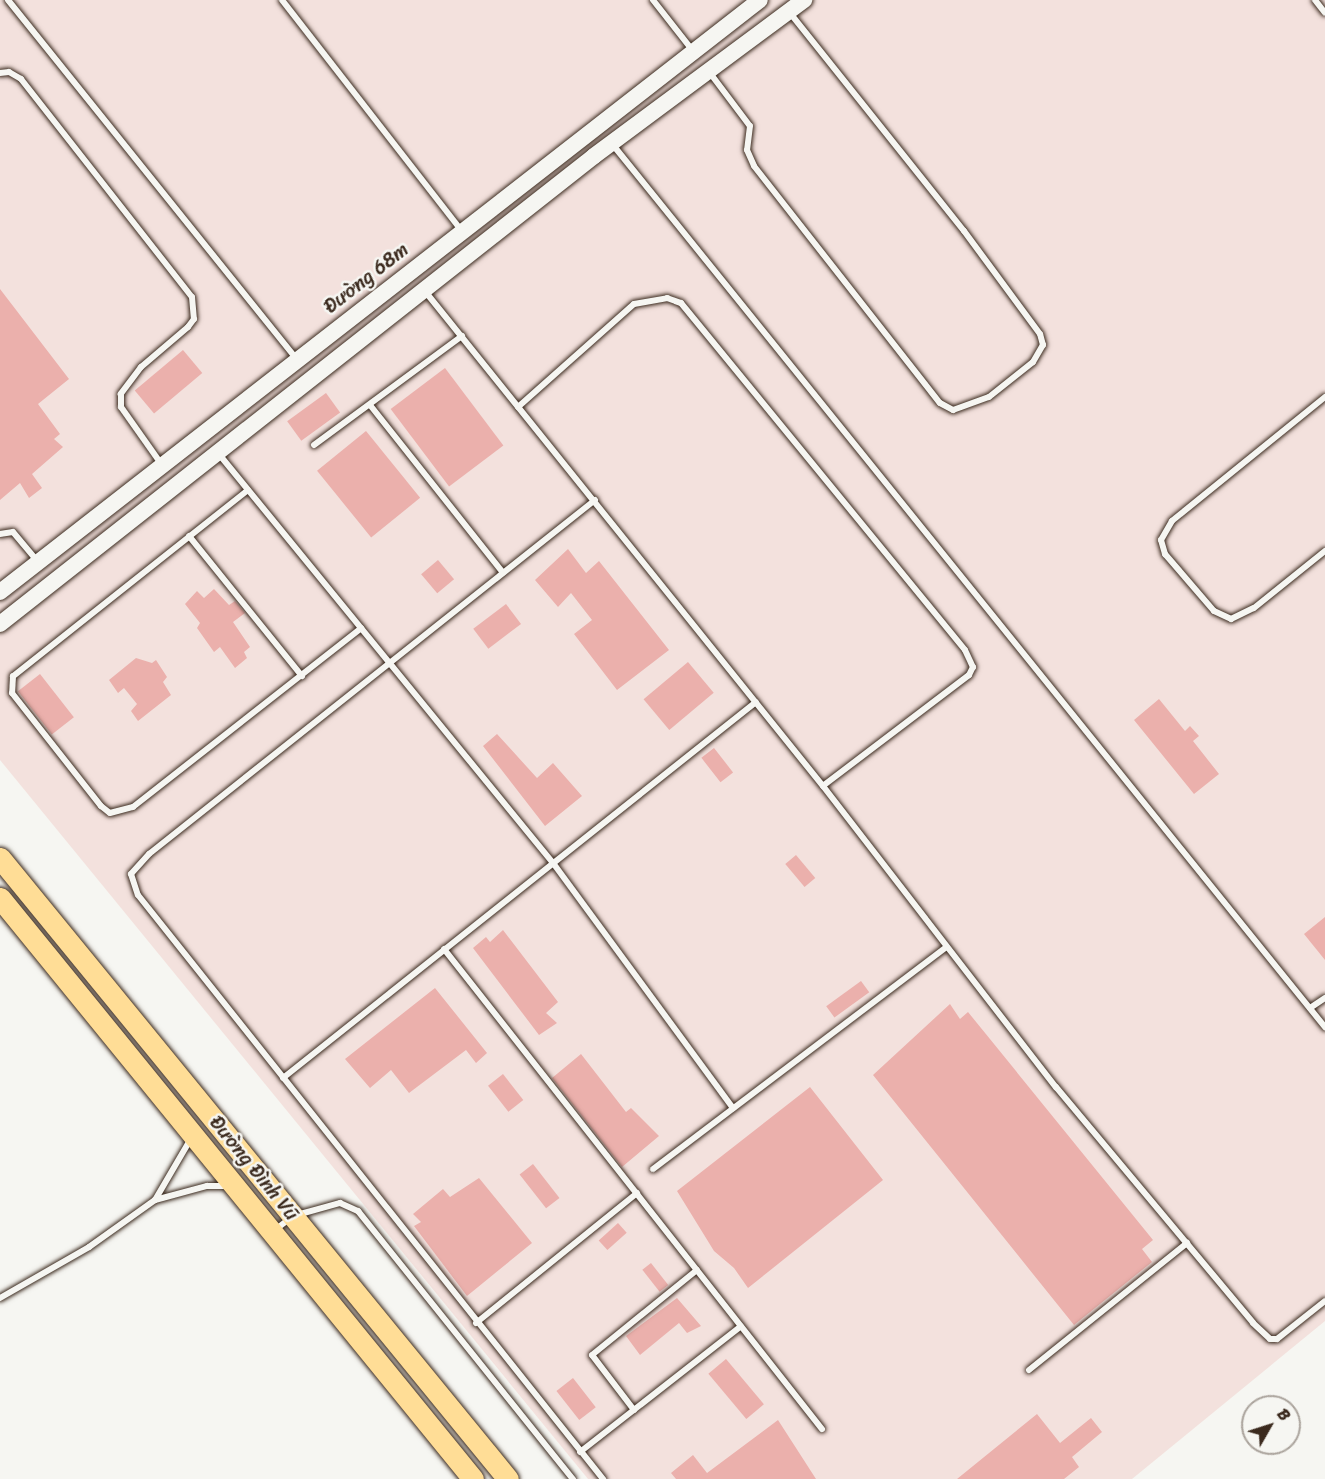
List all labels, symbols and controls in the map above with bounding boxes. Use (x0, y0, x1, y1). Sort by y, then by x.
street label: Đường 68m (319, 237, 413, 319)
street label: Đường Đình Vũ (205, 1111, 303, 1225)
north arrow (1241, 1395, 1301, 1455)
text: B (1269, 1402, 1298, 1428)

